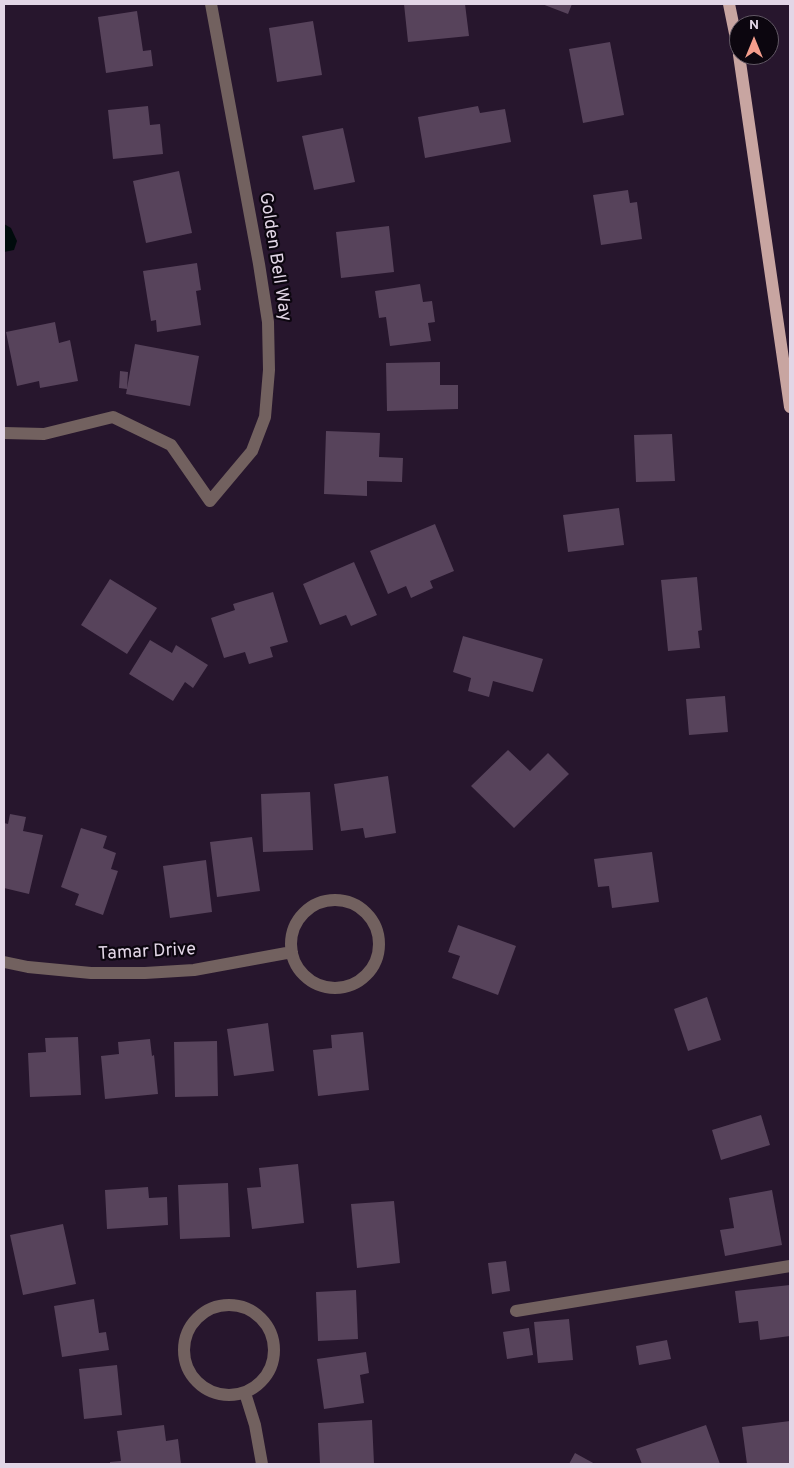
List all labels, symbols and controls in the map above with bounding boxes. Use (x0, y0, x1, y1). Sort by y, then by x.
north arrow (729, 15, 779, 65)
text: N (749, 17, 759, 34)
street label: Golden Bell Way (253, 191, 295, 323)
street label: Tamar Drive (98, 940, 196, 966)

